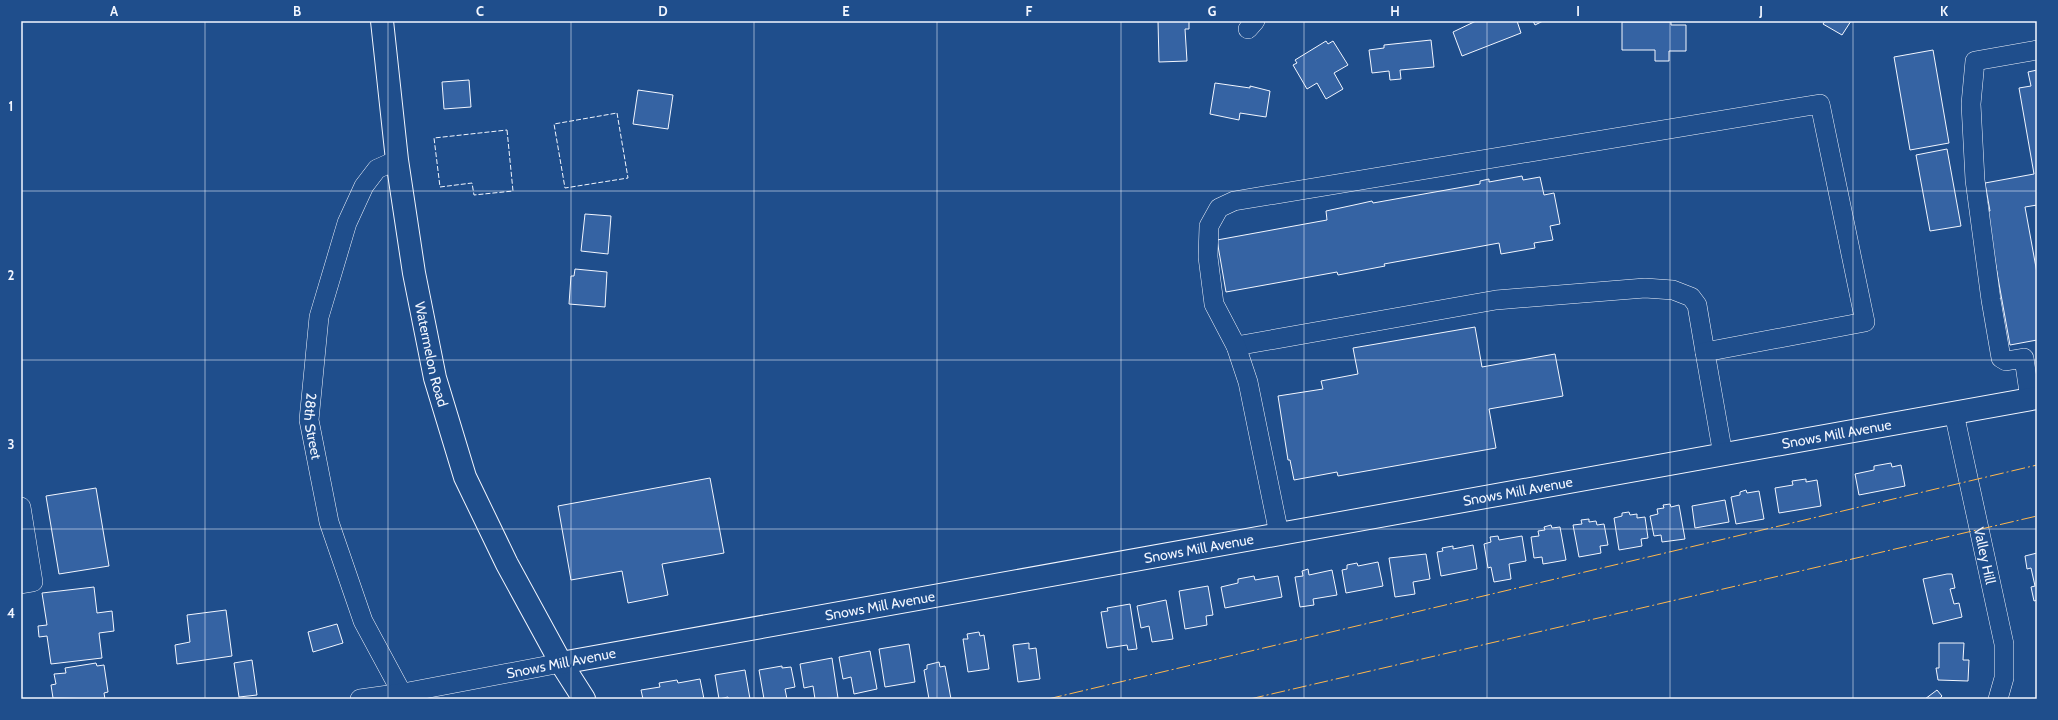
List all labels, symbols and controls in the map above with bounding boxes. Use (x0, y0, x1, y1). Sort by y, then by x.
text: A (110, 3, 119, 19)
text: B (293, 3, 301, 19)
text: C (476, 3, 484, 19)
text: D (658, 3, 668, 19)
text: E (842, 3, 850, 19)
text: F (1026, 3, 1033, 19)
text: G (1208, 3, 1217, 19)
text: H (1390, 3, 1400, 19)
text: I (1576, 3, 1580, 19)
text: J (1758, 3, 1763, 19)
text: K (1940, 3, 1949, 19)
text: 1 (9, 98, 13, 114)
text: 2 (8, 267, 15, 283)
street label: Watermelon Road (411, 300, 452, 409)
street label: 28th Street (300, 392, 326, 461)
street label: Snows Mill Avenue (1780, 415, 1893, 453)
text: 3 (7, 436, 15, 452)
street label: Snows Mill Avenue (1461, 473, 1574, 510)
street label: Valley Hill (1970, 525, 2000, 587)
street label: Snows Mill Avenue (1143, 530, 1255, 567)
street label: Snows Mill Avenue (824, 587, 936, 624)
text: 4 (7, 605, 15, 621)
street label: Snows Mill Avenue (505, 644, 617, 682)

